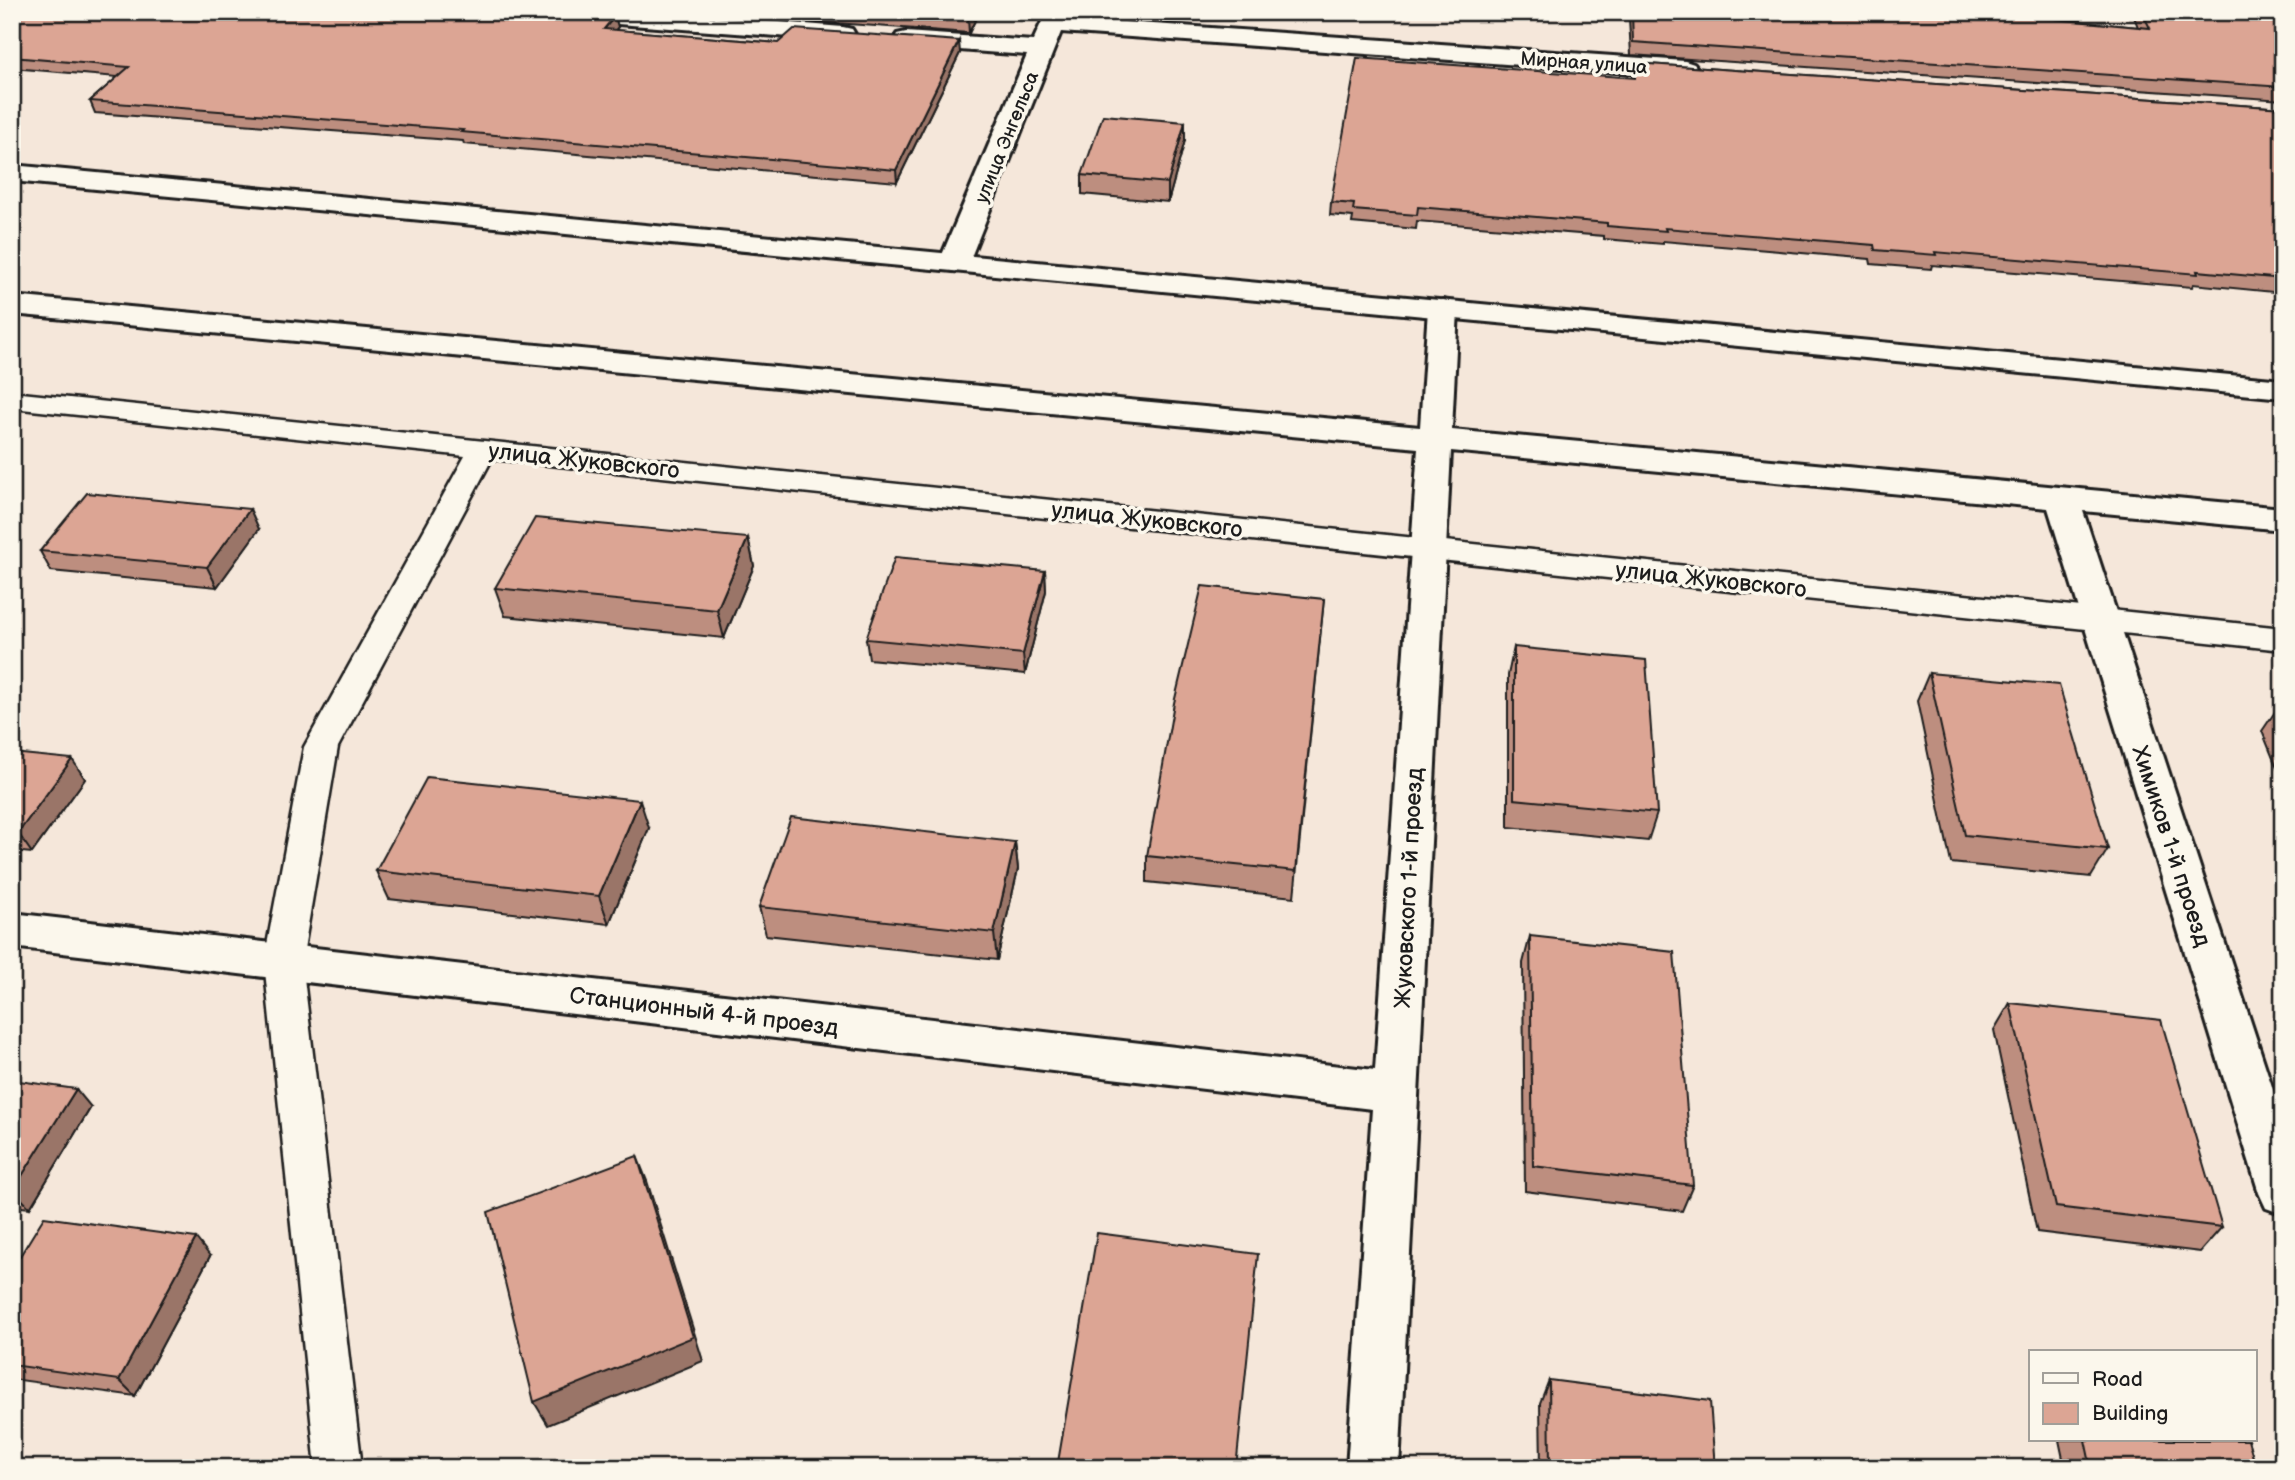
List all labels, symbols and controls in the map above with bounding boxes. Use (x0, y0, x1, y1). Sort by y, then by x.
street label: Мирная улица (1520, 48, 1648, 79)
street label: улица Энгельса (970, 68, 1044, 207)
street label: улица Жуковского (487, 437, 681, 485)
street label: улица Жуковского (1050, 496, 1244, 544)
street label: улица Жуковского (1614, 556, 1808, 604)
street label: Химиков 1-й проезд (2125, 742, 2217, 950)
street label: Жуковского 1-й проезд (1389, 767, 1429, 1009)
street label: Станционный 4-й проезд (568, 982, 840, 1042)
legend (2029, 1350, 2256, 1442)
text: Road (2092, 1367, 2143, 1392)
text: Building (2092, 1401, 2168, 1426)

